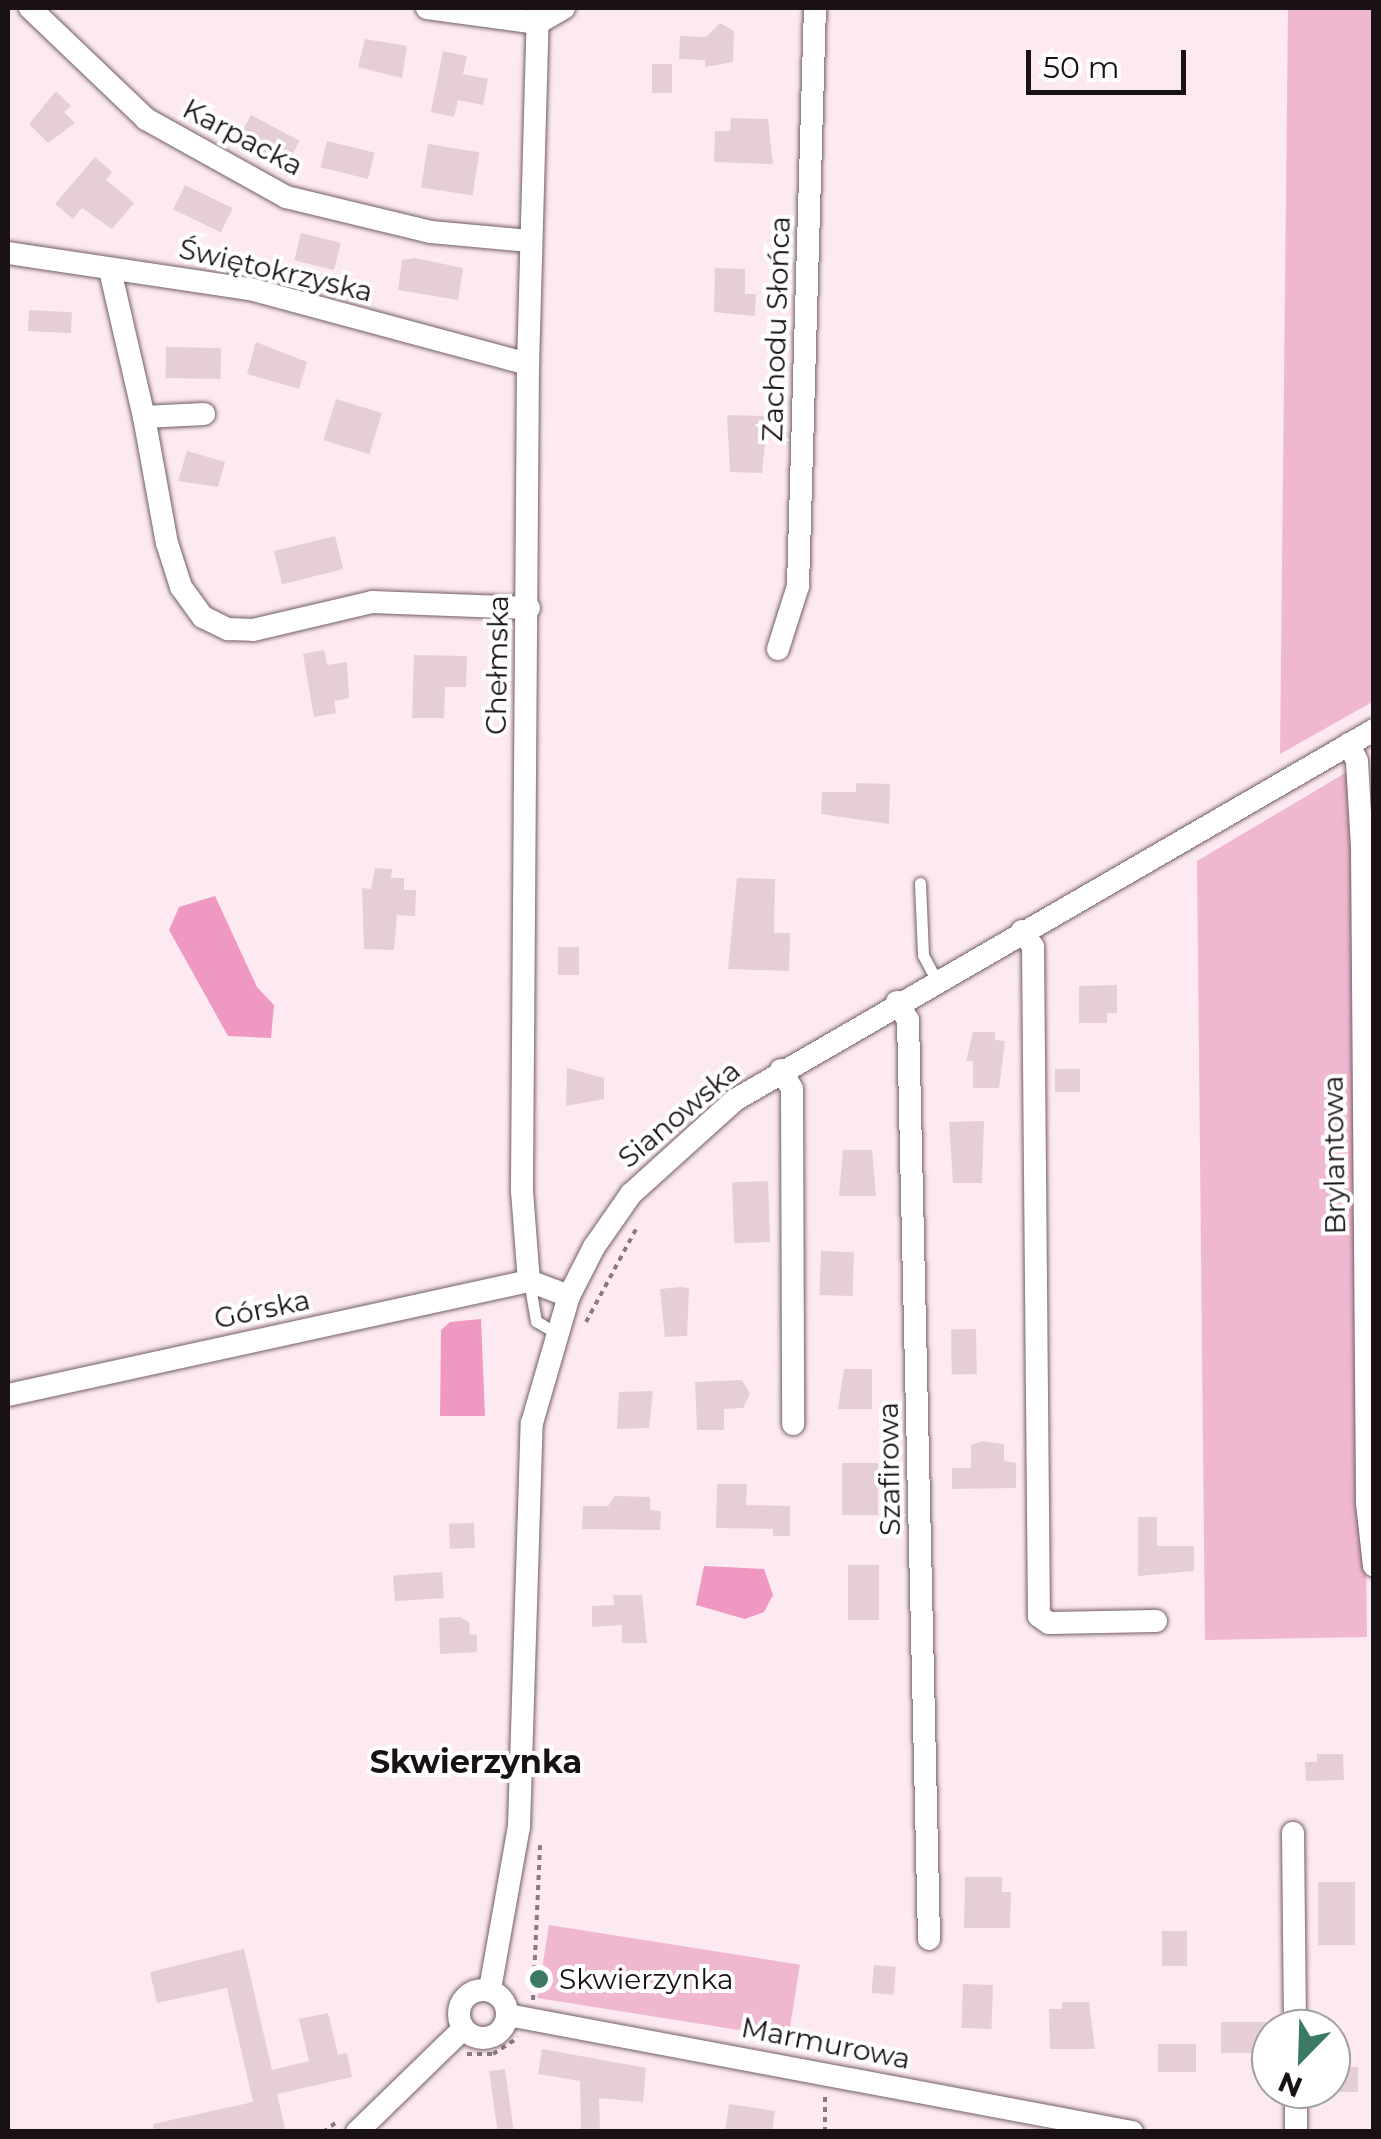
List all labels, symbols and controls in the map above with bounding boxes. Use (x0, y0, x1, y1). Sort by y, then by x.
scale bar (1031, 30, 1191, 92)
text: 50 m (1043, 49, 1120, 86)
street label: Karpacka (177, 91, 309, 183)
street label: Zachodu Słońca (755, 216, 797, 442)
street label: Świętokrzyska (176, 231, 376, 309)
street label: Chełmska (479, 595, 515, 735)
street label: Sianowska (611, 1053, 747, 1175)
street label: Brylantowa (1316, 1075, 1352, 1235)
street label: Górska (211, 1282, 313, 1336)
street label: Szafirowa (871, 1402, 907, 1536)
district label: Skwierzynka (370, 1743, 582, 1781)
place label: Skwierzynka (559, 1962, 733, 1996)
marker: Skwierzynka (528, 1968, 550, 1990)
north arrow (1251, 2009, 1351, 2109)
street label: Marmurowa (739, 2010, 913, 2076)
text: N (1273, 2065, 1307, 2105)

